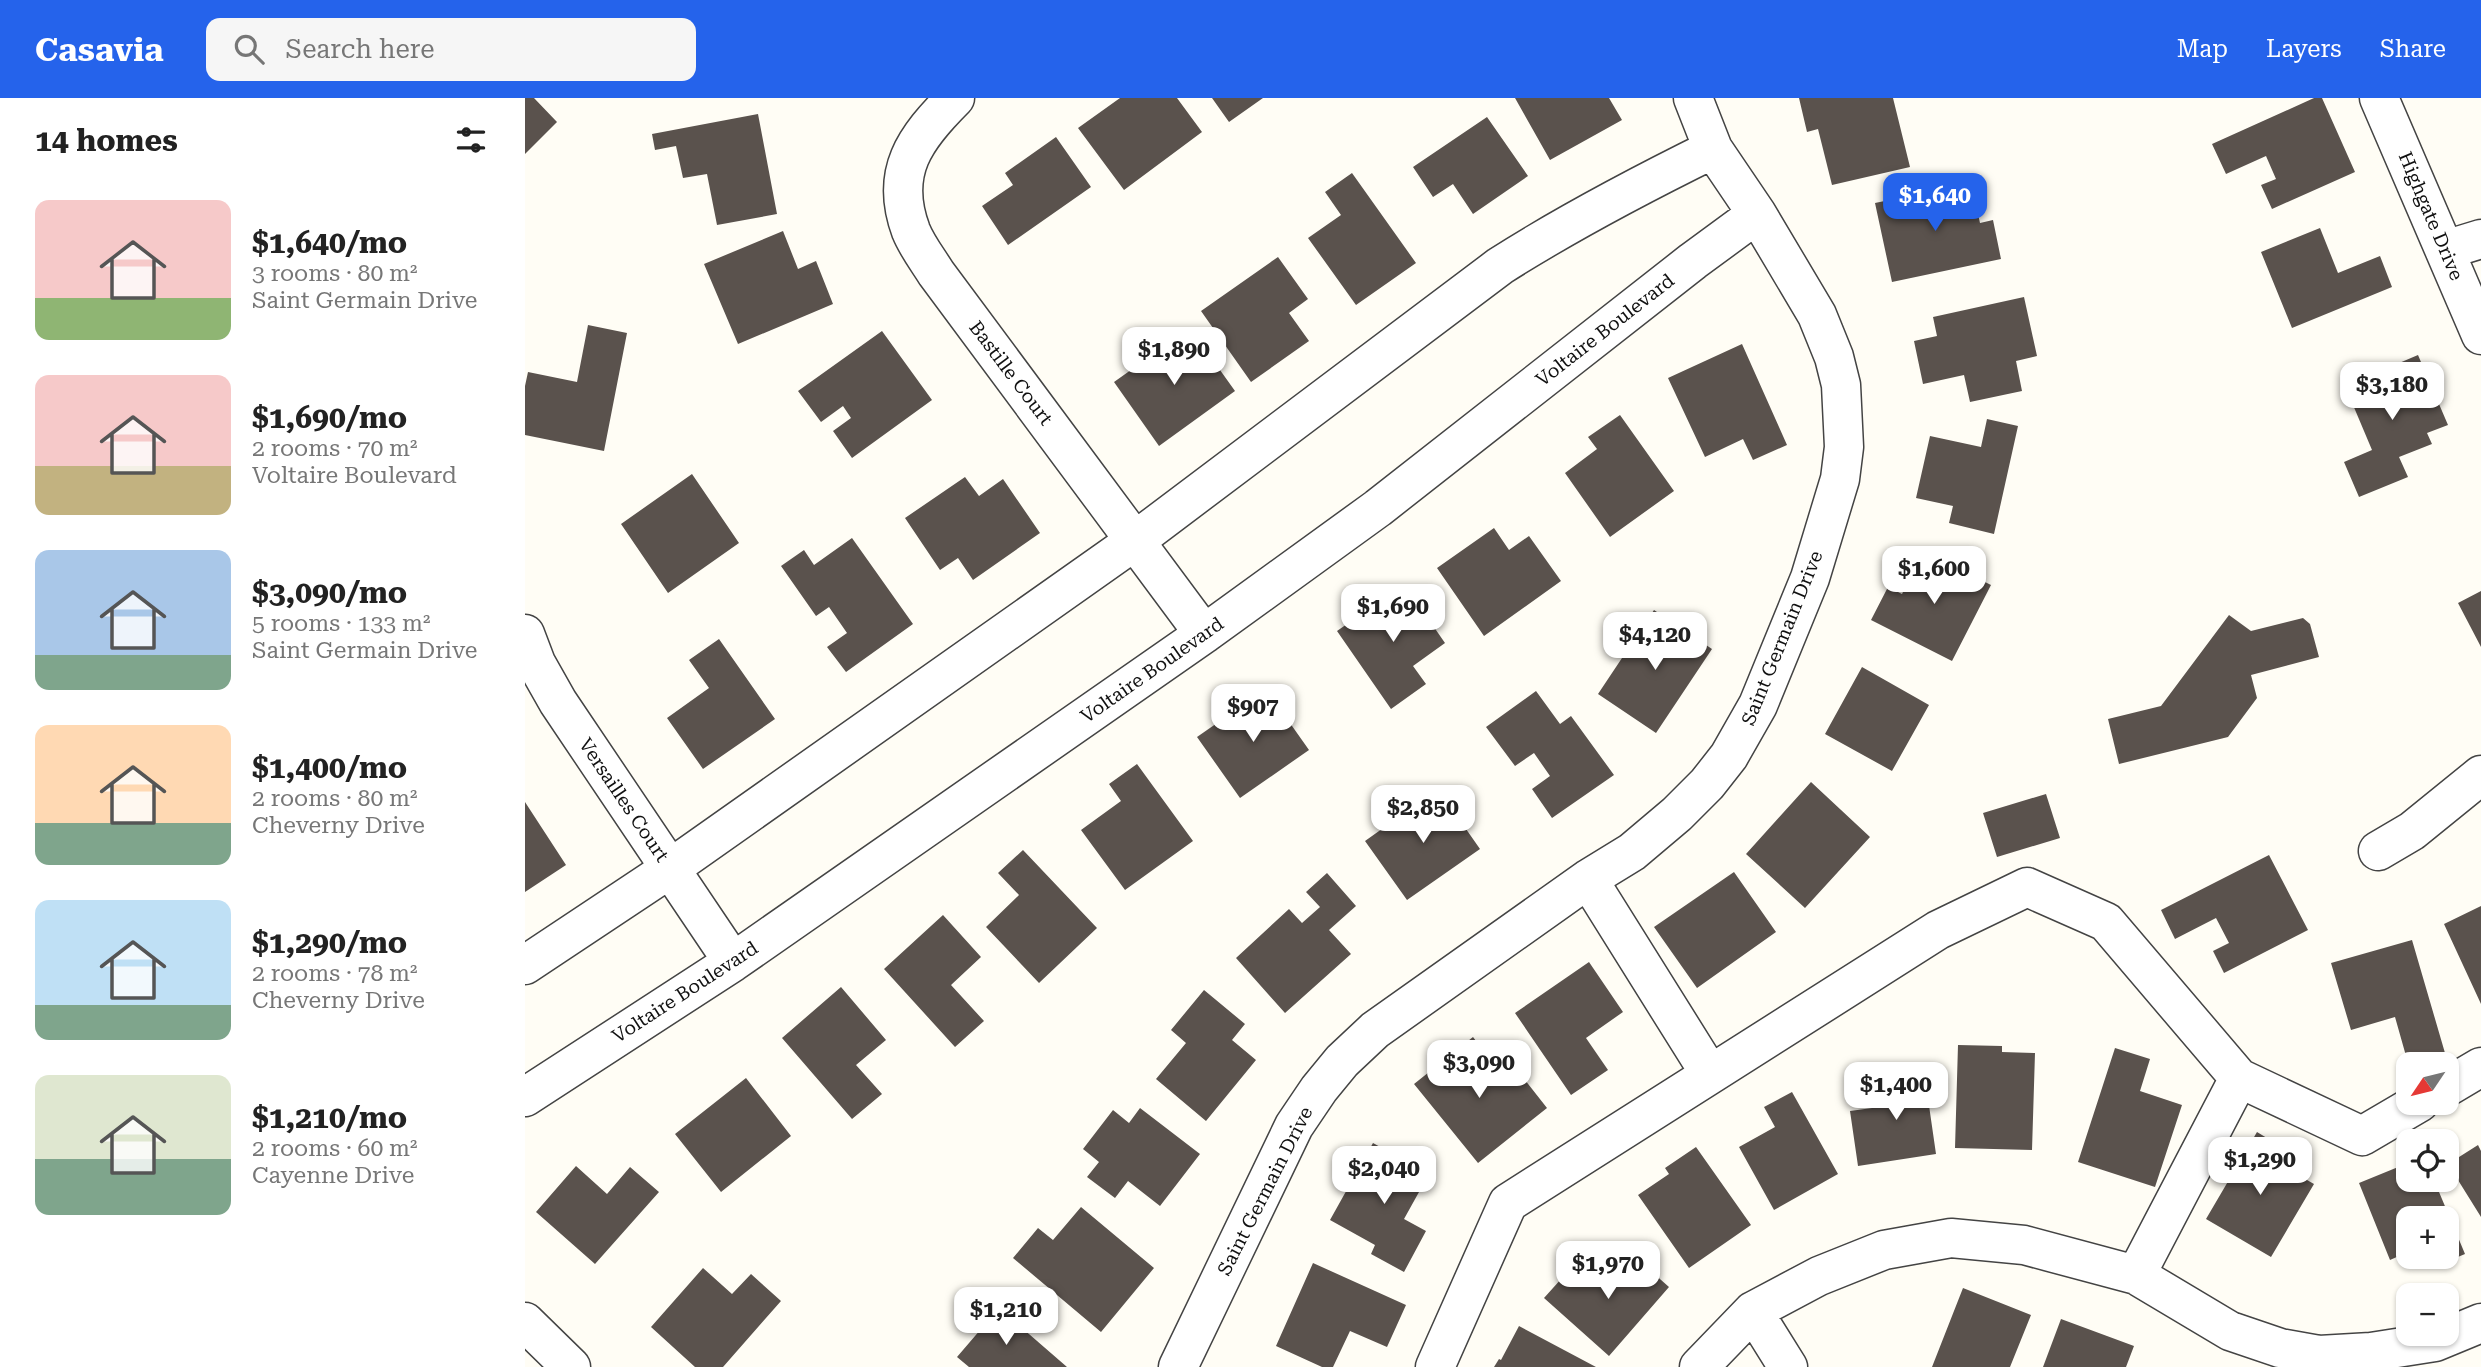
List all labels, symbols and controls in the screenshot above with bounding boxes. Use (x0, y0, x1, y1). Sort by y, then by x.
search box (206, 18, 696, 81)
text: Casavia (35, 30, 164, 69)
icon: search (230, 30, 268, 68)
text: Search here (286, 34, 434, 64)
text: Map (2177, 35, 2228, 63)
text: Layers (2266, 35, 2342, 63)
text: Share (2380, 35, 2446, 63)
icon: filters (452, 121, 490, 159)
text: 14 homes (35, 123, 178, 158)
street label: Highgate Drive (2394, 148, 2468, 284)
pin: $1,640 (1878, 174, 1992, 233)
text: $1,640 (1899, 182, 1971, 209)
text: $1,640/mo (252, 225, 407, 260)
icon: home (91, 228, 175, 312)
text: 3 rooms · 80 m² (252, 260, 418, 287)
street label: Voltaire Boulevard (1531, 269, 1679, 391)
text: Saint Germain Drive (252, 287, 477, 314)
street label: Bastille Court (964, 316, 1058, 430)
pin: $1,890 (1117, 328, 1231, 387)
text: $1,890 (1138, 336, 1210, 363)
pin: $3,180 (2335, 362, 2449, 422)
text: $3,180 (2356, 371, 2428, 398)
text: $1,690/mo (252, 400, 407, 435)
icon: home (91, 403, 175, 487)
text: 2 rooms · 70 m² (252, 435, 418, 462)
text: Voltaire Boulevard (252, 462, 457, 489)
pin: $1,600 (1877, 546, 1991, 606)
street label: Saint Germain Drive (1736, 547, 1828, 729)
text: $1,600 (1898, 555, 1970, 582)
text: $3,090/mo (252, 575, 407, 610)
icon: home (91, 578, 175, 662)
pin: $1,690 (1336, 584, 1450, 644)
text: $1,690 (1357, 593, 1429, 620)
text: 5 rooms · 133 m² (252, 610, 430, 637)
street label: Voltaire Boulevard (1076, 612, 1228, 728)
pin: $4,120 (1598, 612, 1712, 672)
text: $4,120 (1619, 621, 1691, 648)
text: Saint Germain Drive (252, 637, 477, 664)
pin: $907 (1212, 684, 1294, 744)
text: $907 (1227, 693, 1279, 720)
street label: Versailles Court (574, 734, 674, 866)
text: $1,400/mo (252, 750, 407, 785)
icon: home (91, 753, 175, 837)
text: 2 rooms · 80 m² (252, 785, 418, 812)
pin: $2,850 (1366, 786, 1480, 845)
text: $2,850 (1387, 794, 1459, 821)
text: Cheverny Drive (252, 812, 425, 839)
text: $1,290/mo (252, 925, 407, 960)
icon: home (91, 928, 175, 1012)
street label: Voltaire Boulevard (608, 936, 762, 1048)
text: 2 rooms · 78 m² (252, 960, 418, 987)
text: Cheverny Drive (252, 987, 425, 1014)
pin: $3,090 (1422, 1040, 1536, 1100)
text: $3,090 (1443, 1049, 1515, 1076)
north arrow (2396, 1052, 2459, 1115)
map controls (2396, 1052, 2459, 1346)
pin: $1,400 (1839, 1062, 1953, 1122)
text: $1,400 (1860, 1071, 1932, 1098)
text: $1,210/mo (252, 1100, 407, 1135)
icon: home (91, 1103, 175, 1187)
street label: Saint Germain Drive (1212, 1103, 1318, 1279)
button: locate (2396, 1129, 2459, 1192)
text: 2 rooms · 60 m² (252, 1135, 418, 1162)
pin: $1,290 (2203, 1138, 2317, 1197)
pin: $2,040 (1327, 1146, 1441, 1206)
text: $1,290 (2224, 1146, 2296, 1173)
text: $2,040 (1348, 1155, 1420, 1182)
text: Cayenne Drive (252, 1162, 414, 1189)
button: + (2396, 1206, 2459, 1269)
pin: $1,970 (1551, 1242, 1665, 1301)
text: $1,970 (1572, 1250, 1644, 1277)
button: − (2396, 1283, 2459, 1346)
pin: $1,210 (949, 1288, 1063, 1347)
text: $1,210 (970, 1296, 1042, 1323)

